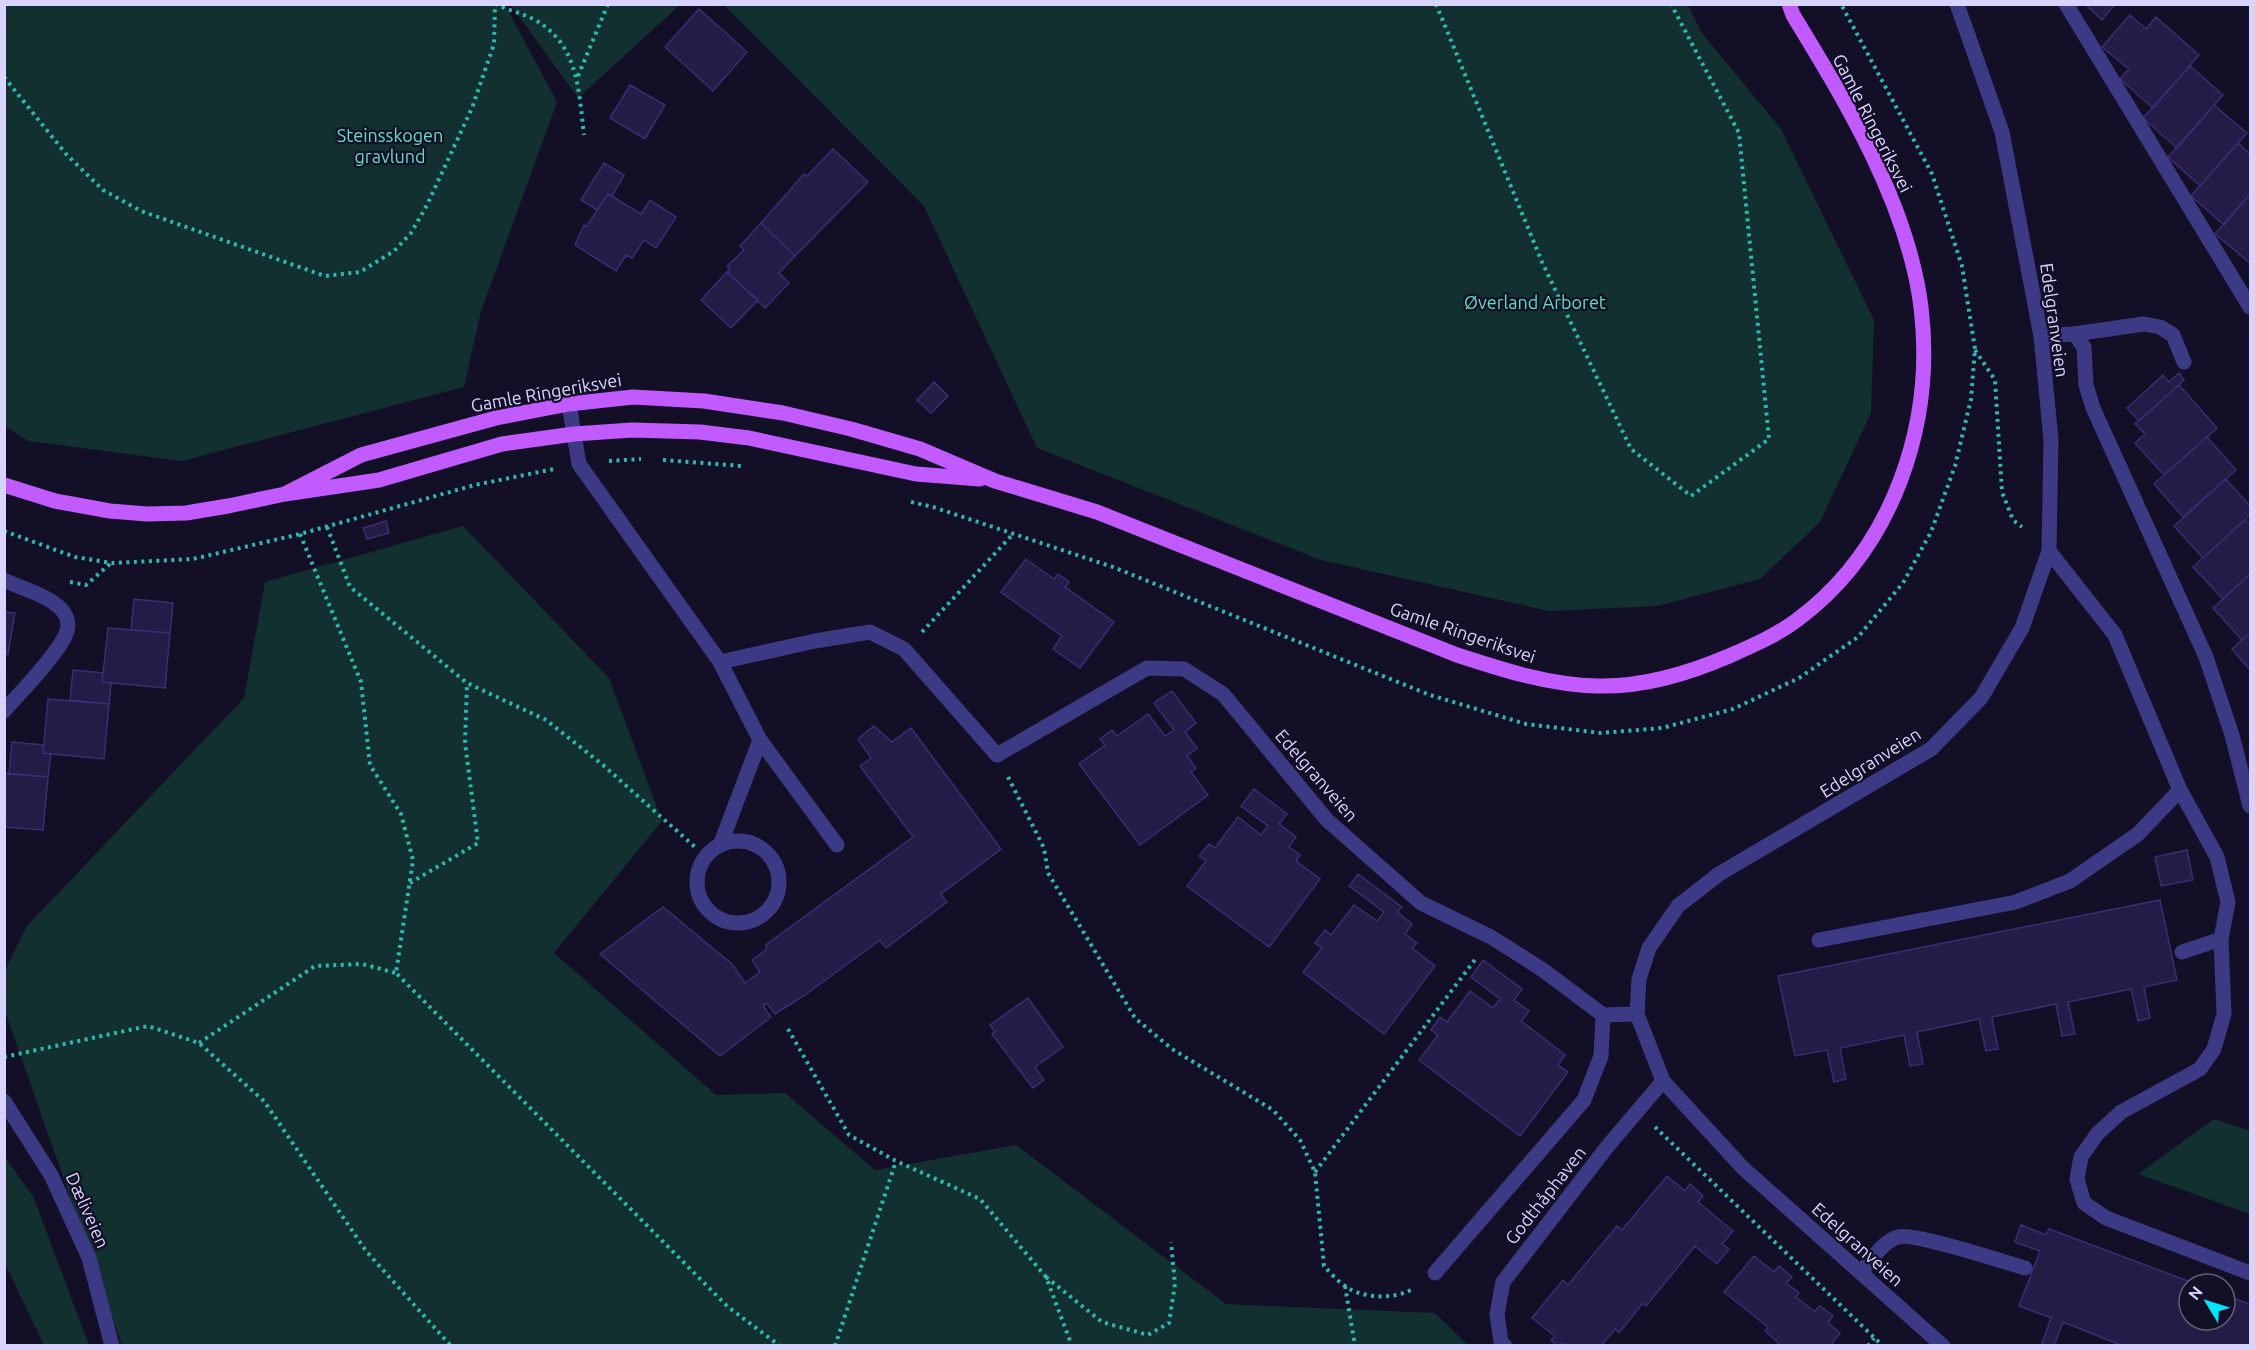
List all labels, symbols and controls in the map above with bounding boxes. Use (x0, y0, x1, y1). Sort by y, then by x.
street label: Gamle Ringeriksvei (1829, 50, 1917, 196)
park label: Steinsskogen gravlund (337, 125, 443, 166)
street label: Edelgranveien (2037, 262, 2073, 378)
park label: Øverland Arboret (1464, 292, 1606, 312)
street label: Gamle Ringeriksvei (469, 369, 623, 415)
street label: Gamle Ringeriksvei (1387, 598, 1539, 666)
street label: Edelgranveien (1816, 723, 1924, 801)
street label: Edelgranveien (1272, 725, 1362, 825)
street label: Godthåphaven (1501, 1142, 1589, 1248)
street label: Dæliveien (63, 1169, 113, 1251)
street label: Edelgranveien (1809, 1198, 1907, 1290)
north arrow (2177, 1272, 2237, 1332)
text: N (2184, 1283, 2206, 1303)

